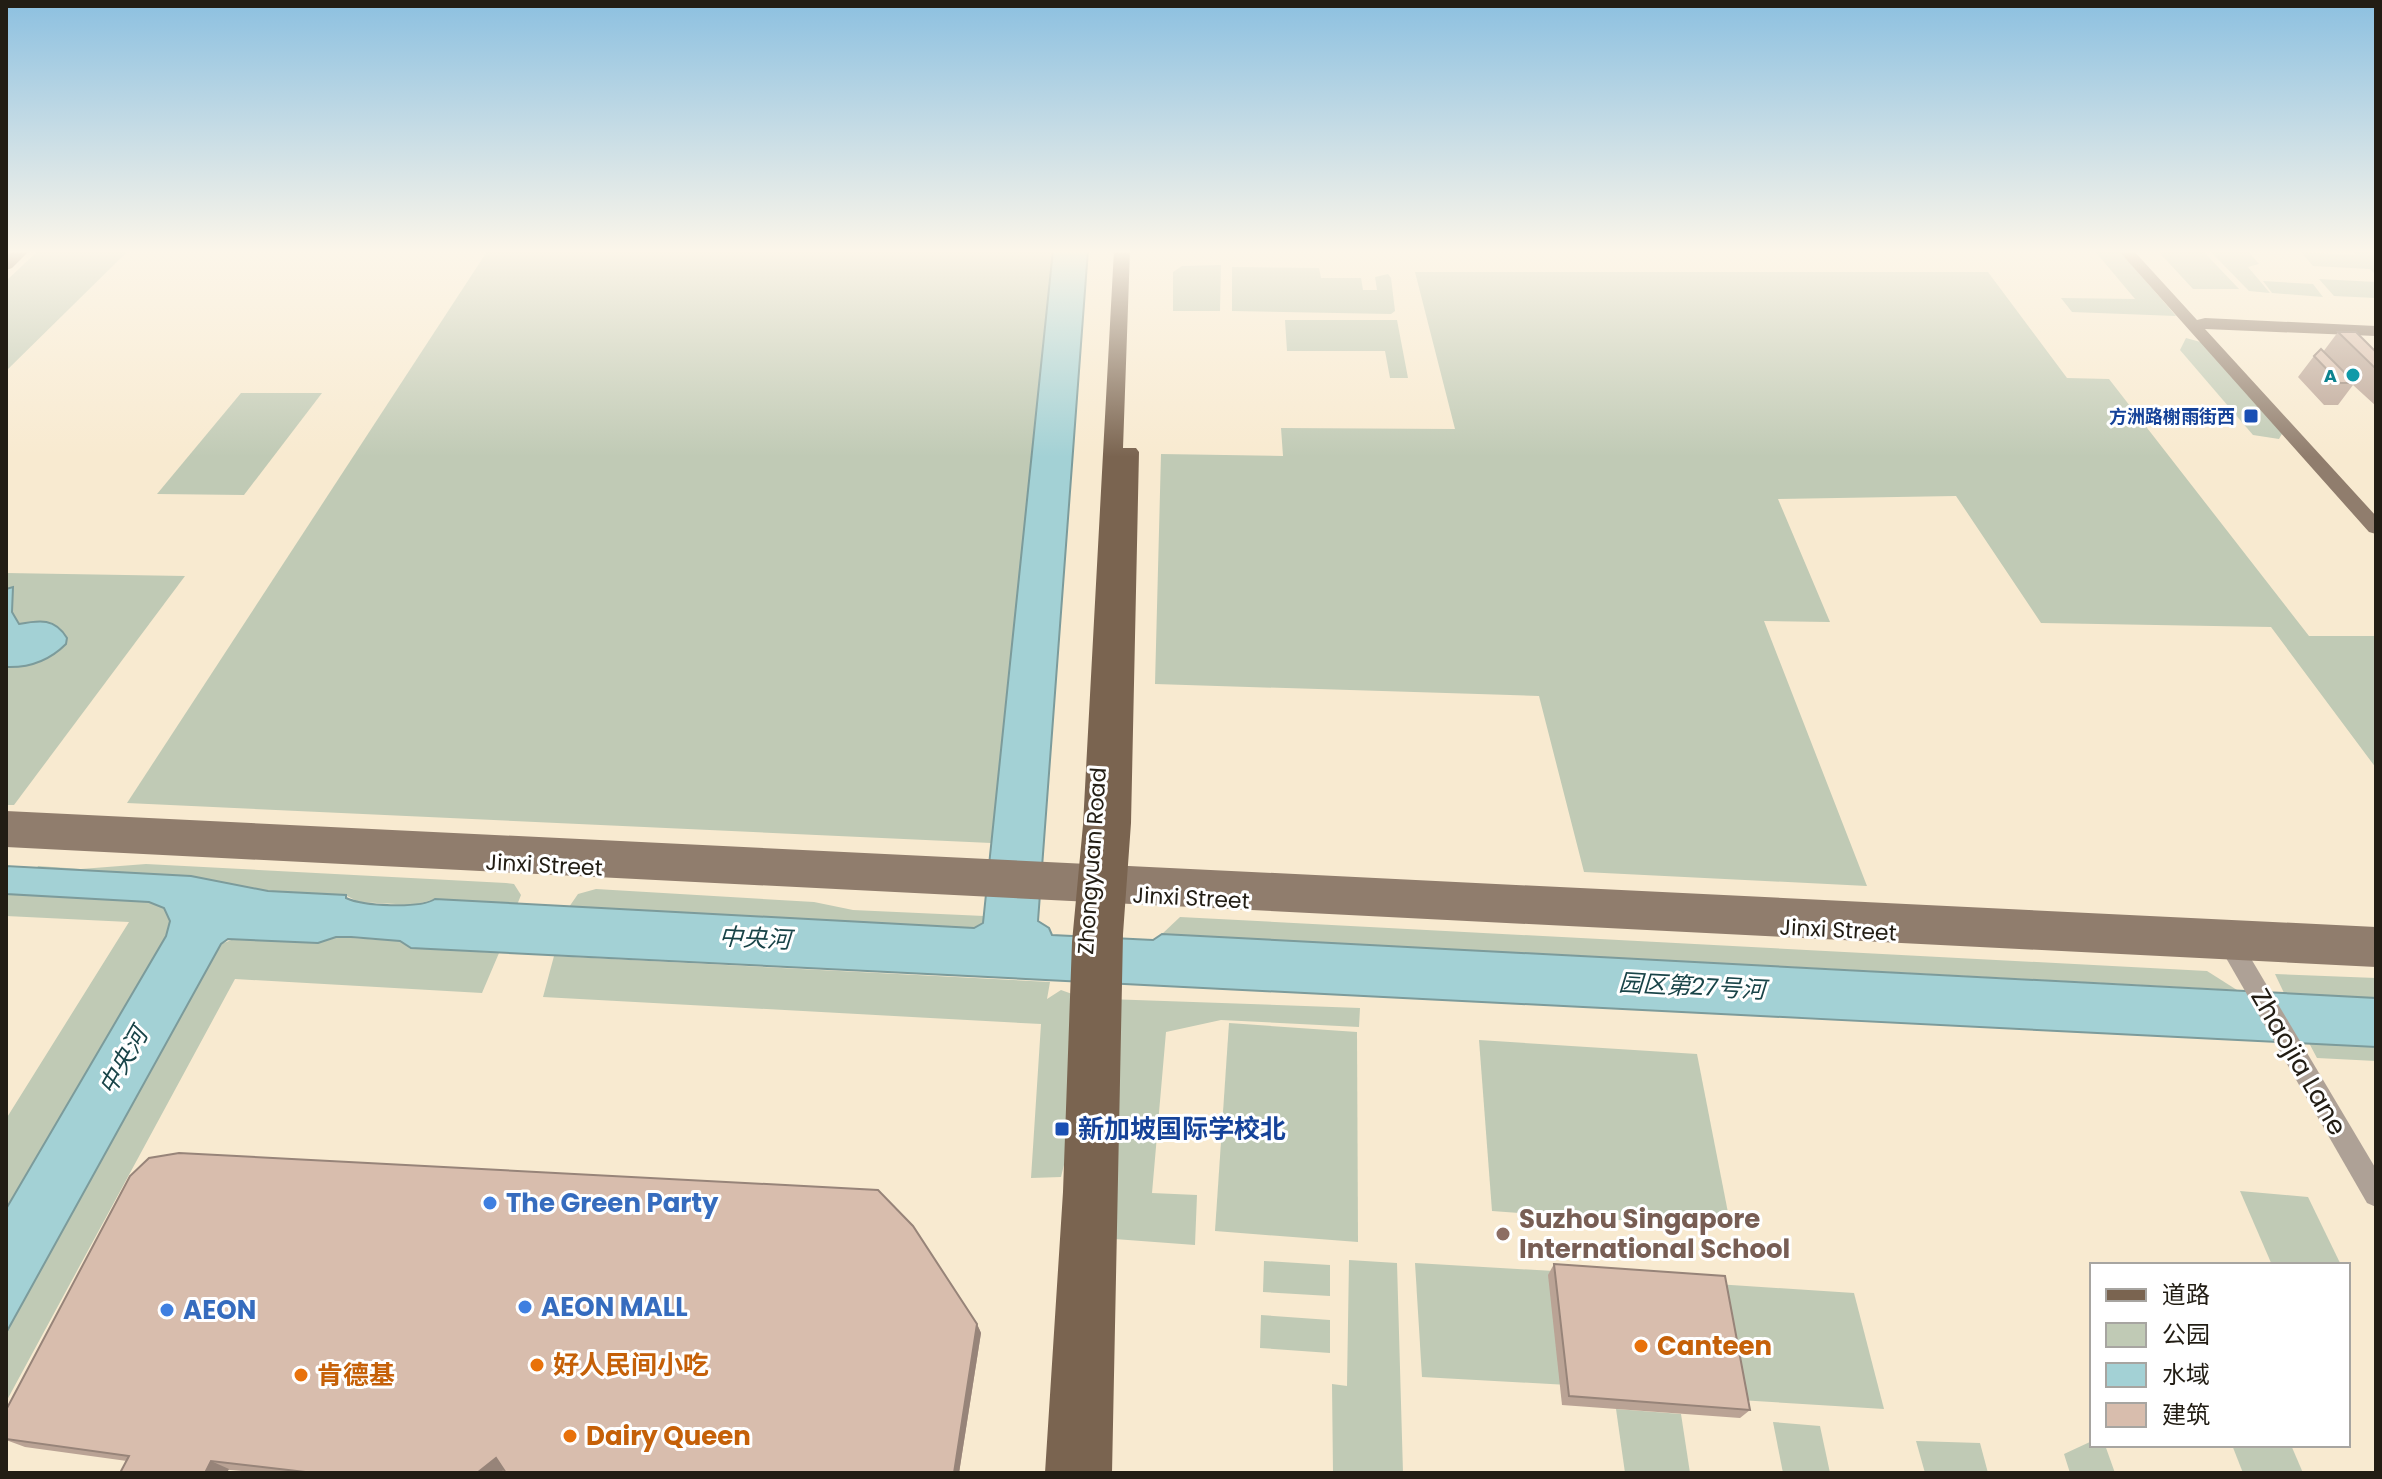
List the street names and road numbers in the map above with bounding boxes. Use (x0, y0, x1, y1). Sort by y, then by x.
street label: Zhongyuan Road (1070, 766, 1114, 956)
street label: Jinxi Street (485, 846, 603, 884)
street label: Jinxi Street (1132, 879, 1250, 917)
street label: Jinxi Street (1779, 911, 1897, 949)
street label: Zhaojia Lane (2242, 982, 2356, 1142)

